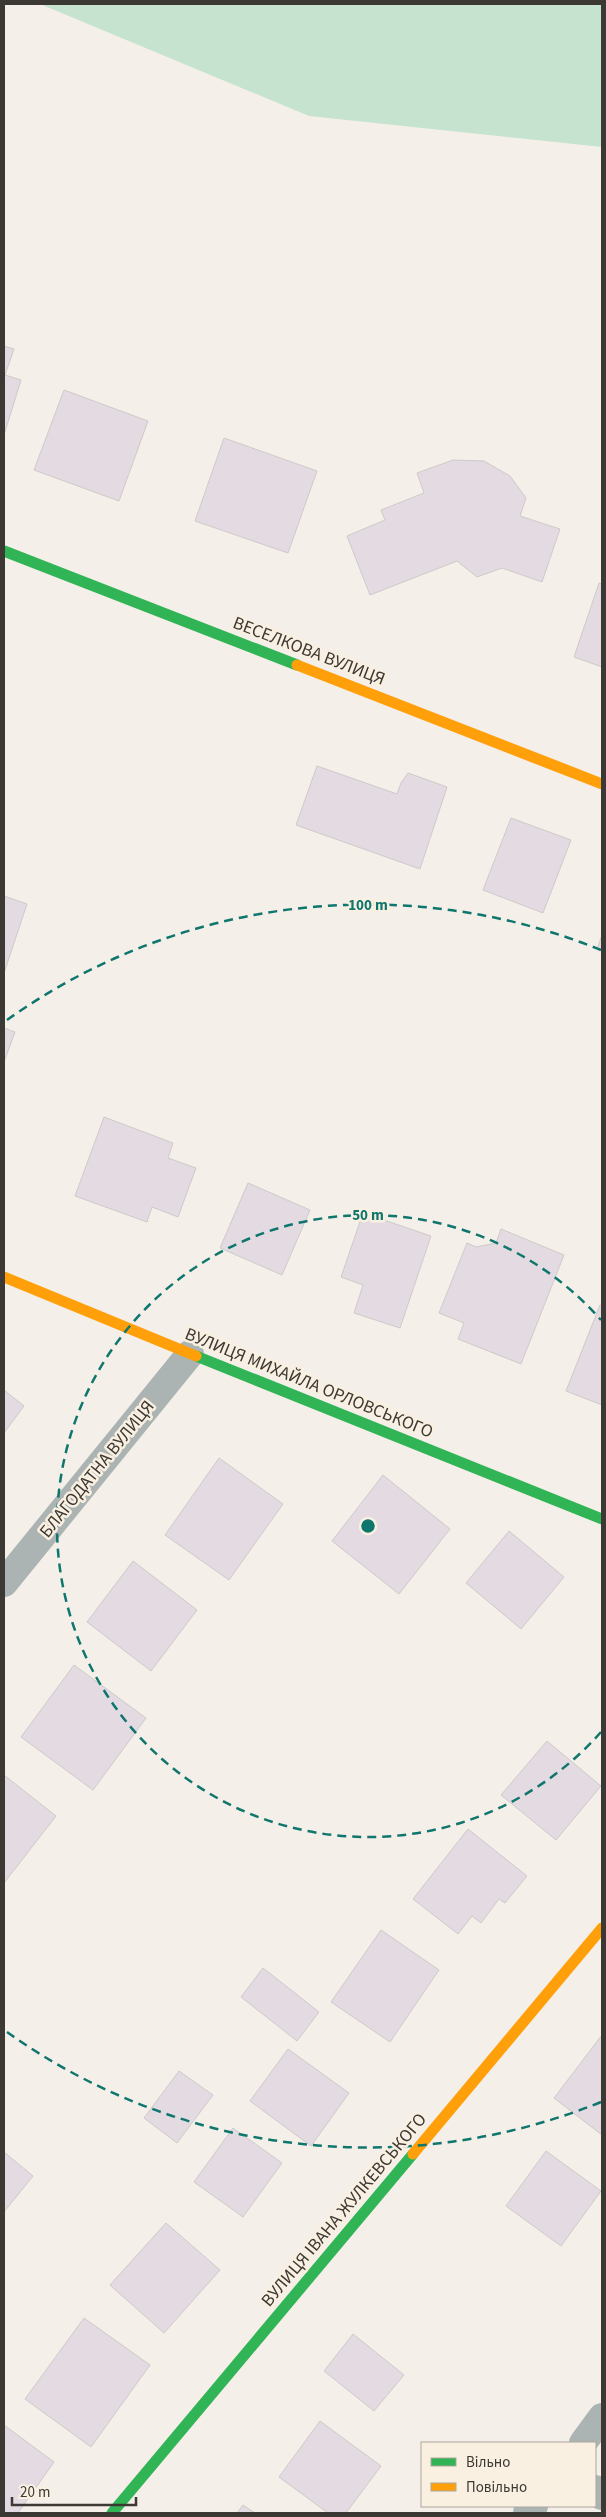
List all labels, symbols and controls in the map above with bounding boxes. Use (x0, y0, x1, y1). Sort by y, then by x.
street label: ВЕСЕЛКОВА ВУЛИЦЯ (229, 610, 389, 692)
text: 100 m (348, 895, 388, 916)
text: 50 m (352, 1205, 384, 1226)
street label: ВУЛИЦЯ МИХАЙЛА ОРЛОВСЬКОГО (181, 1322, 437, 1444)
street label: БЛАГОДАТНА ВУЛИЦЯ (34, 1395, 160, 1543)
centre of rings (359, 1517, 377, 1535)
street label: ВУЛИЦЯ ІВАНА ЖУЛКЕВСЬКОГО (255, 2108, 433, 2312)
legend (421, 2442, 596, 2507)
text: Вільно (466, 2452, 510, 2473)
scale bar (12, 2474, 136, 2506)
text: Повільно (466, 2477, 527, 2498)
text: 20 m (20, 2482, 50, 2503)

